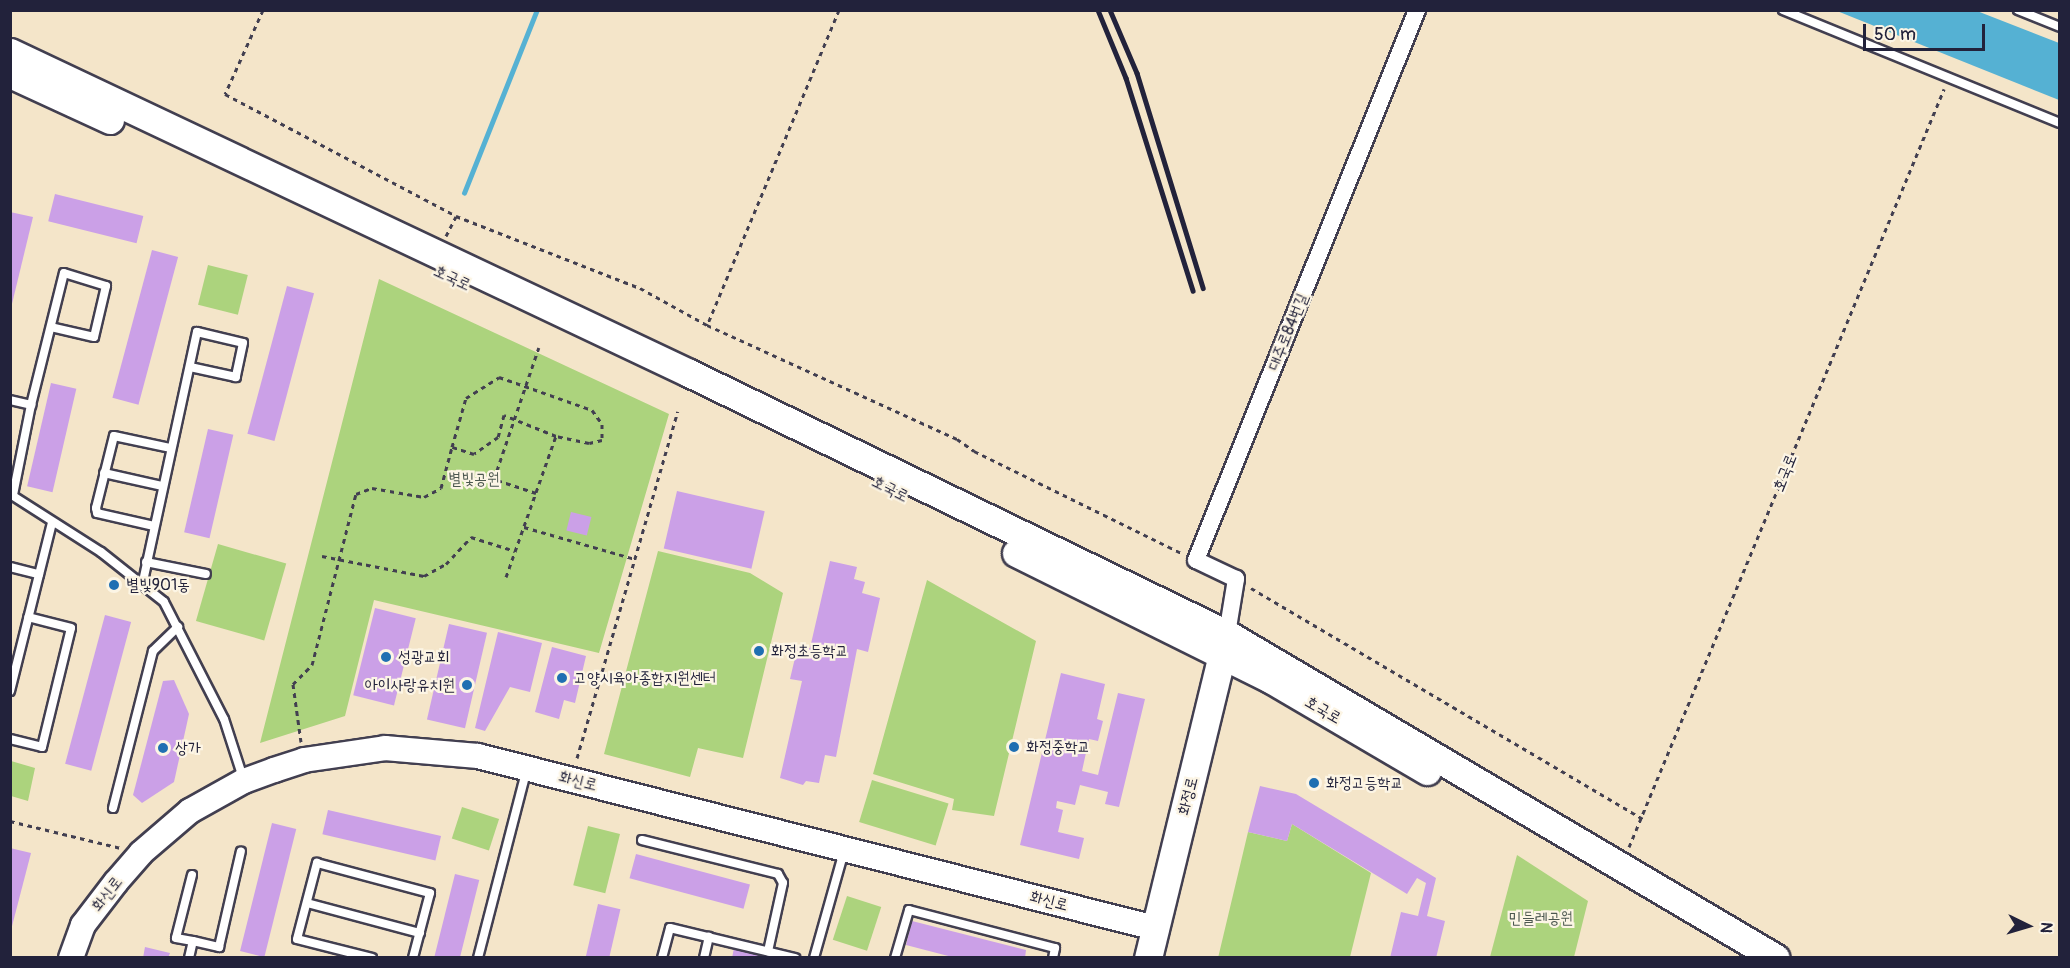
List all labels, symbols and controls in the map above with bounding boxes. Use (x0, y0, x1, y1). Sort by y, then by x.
scale bar (1866, 12, 1988, 50)
text: 50 m (1874, 23, 1916, 46)
street label: 호국로 (430, 261, 474, 295)
street label: 대주로84번길 (1264, 291, 1312, 373)
street label: 호국로 (1769, 451, 1801, 495)
park label: 별빛공원 (448, 469, 500, 489)
street label: 호국로 (868, 472, 912, 506)
place label: 별빛901동 (126, 575, 190, 595)
marker: 별빛901동 (107, 578, 121, 592)
place label: 화정초등학교 (771, 641, 848, 661)
marker: 화정초등학교 (752, 644, 766, 658)
place label: 성광교회 (398, 647, 449, 667)
marker: 성광교회 (379, 650, 393, 664)
place label: 고양시육아종합지원센터 (574, 668, 716, 688)
marker: 고양시육아종합지원센터 (555, 671, 569, 685)
place label: 아이사랑유치원 (365, 675, 455, 695)
marker: 아이사랑유치원 (460, 678, 474, 692)
street label: 호국로 (1301, 692, 1345, 728)
place label: 화정중학교 (1026, 737, 1090, 757)
place label: 상가 (175, 738, 201, 758)
marker: 화정중학교 (1007, 740, 1021, 754)
marker: 상가 (156, 741, 170, 755)
street label: 화신로 (557, 767, 599, 795)
place label: 화정고등학교 (1326, 773, 1403, 793)
street label: 화정로 (1174, 775, 1202, 817)
marker: 화정고등학교 (1307, 776, 1321, 790)
street label: 화신로 (88, 873, 126, 915)
street label: 화신로 (1028, 887, 1070, 915)
north arrow (1998, 896, 2058, 956)
park label: 민들레공원 (1509, 908, 1573, 928)
text: N (2035, 921, 2056, 934)

